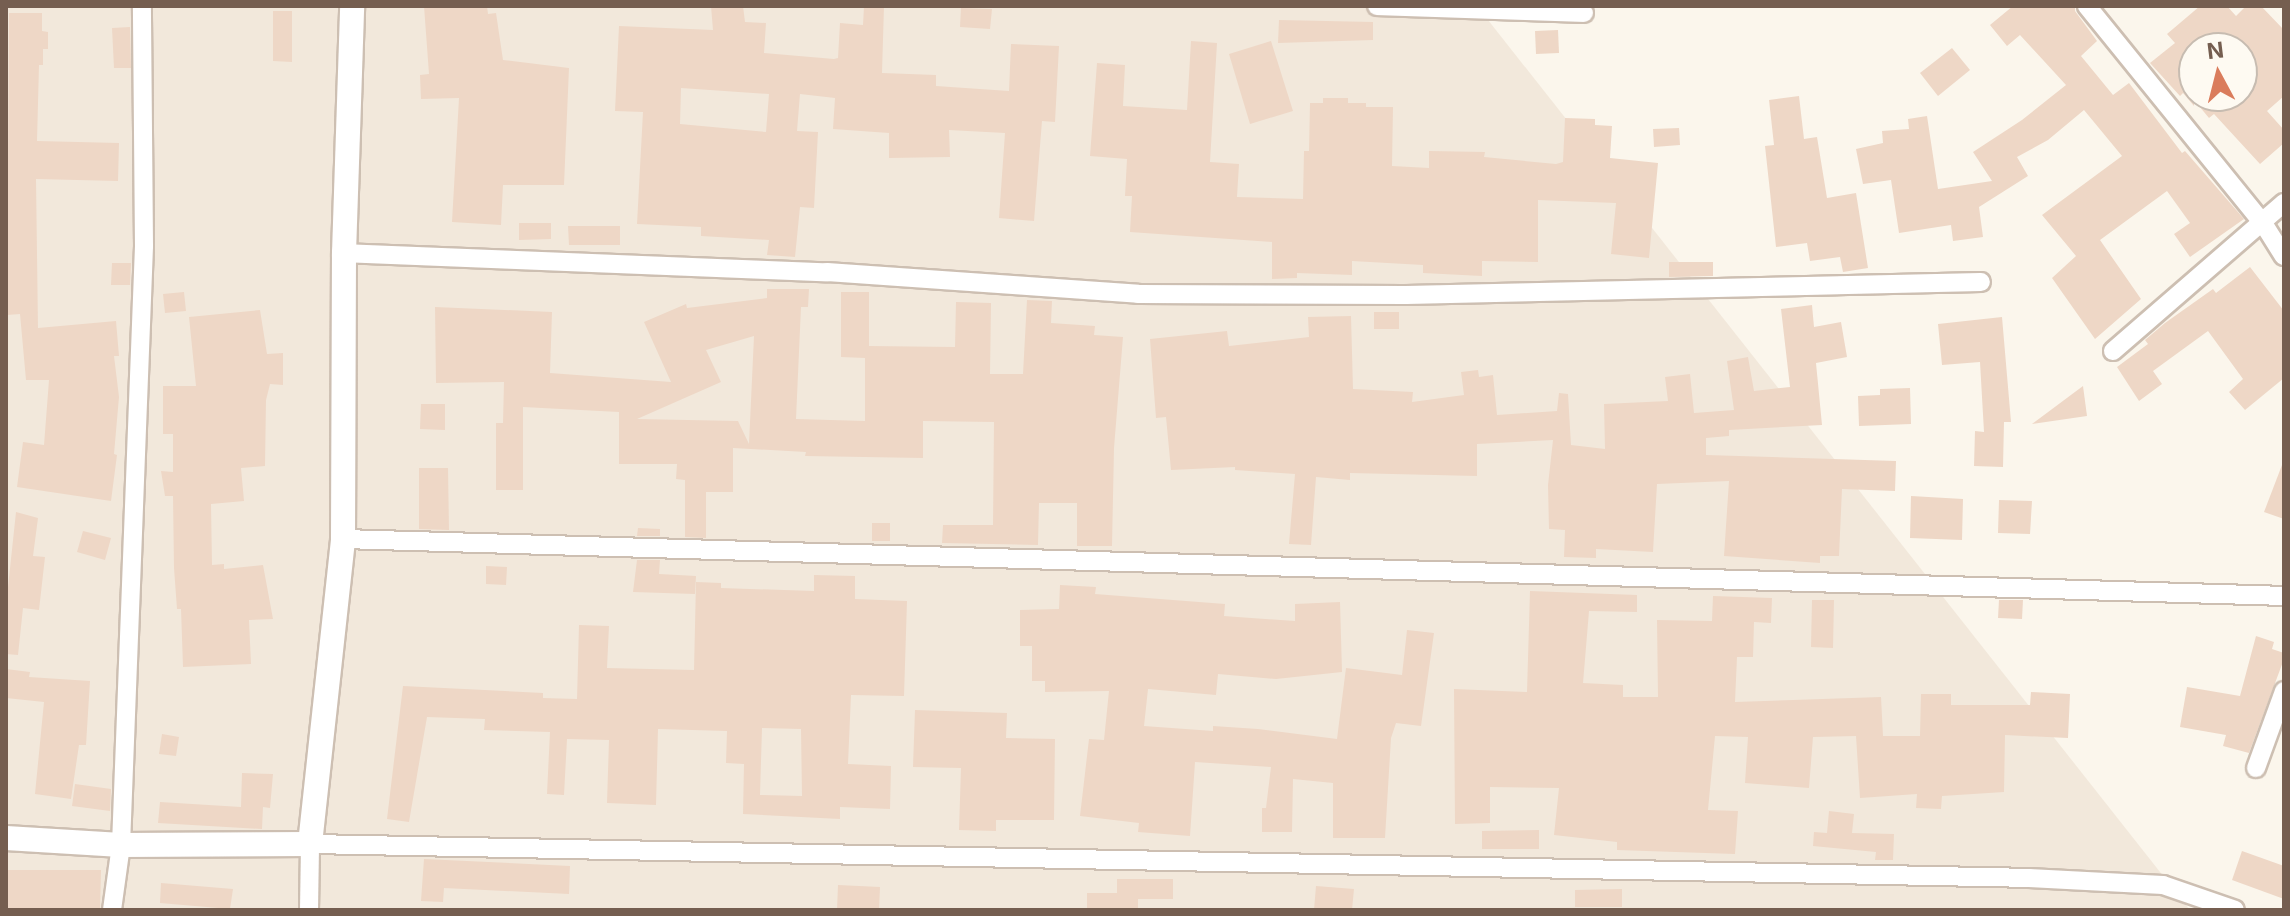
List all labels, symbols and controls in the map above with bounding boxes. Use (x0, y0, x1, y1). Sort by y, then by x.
north arrow (2178, 32, 2258, 112)
text: N (2205, 36, 2225, 64)

